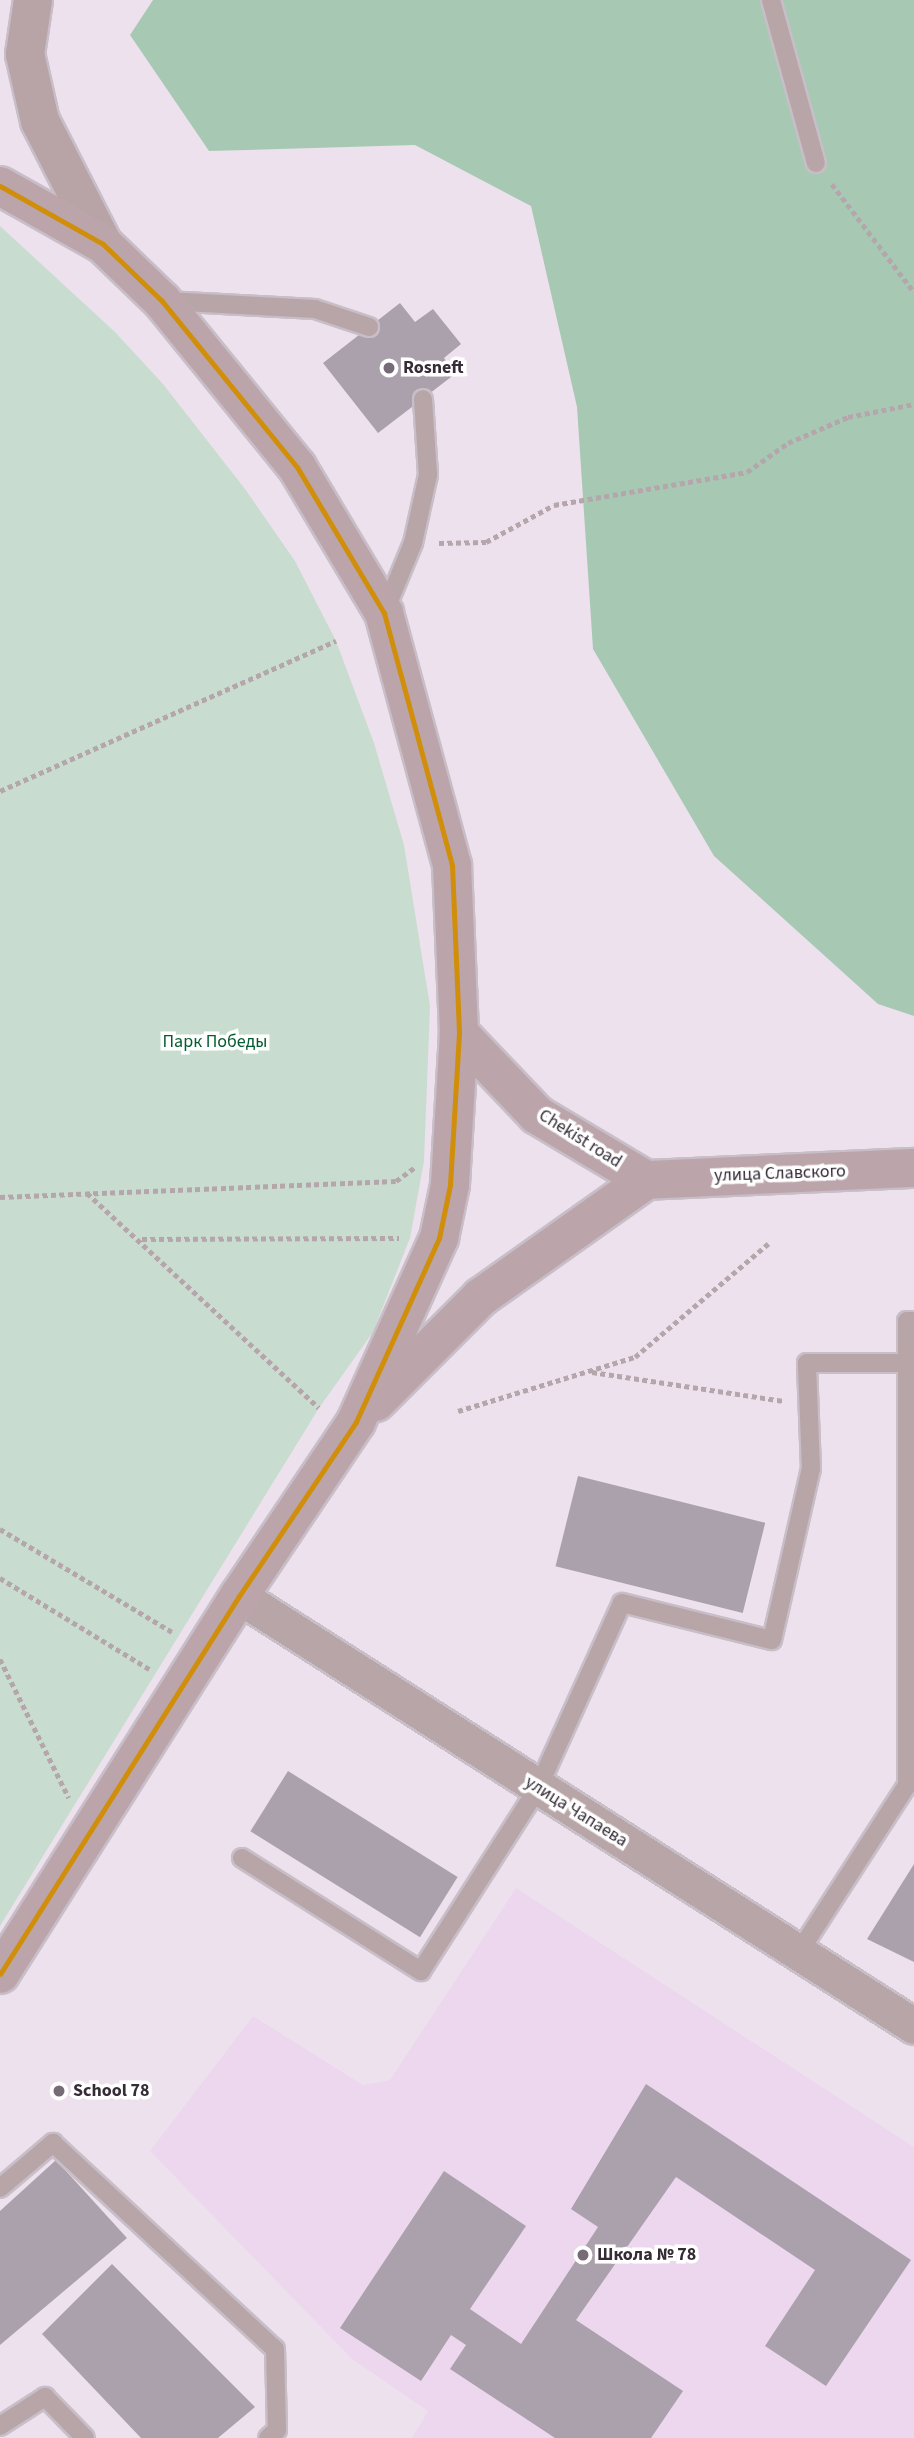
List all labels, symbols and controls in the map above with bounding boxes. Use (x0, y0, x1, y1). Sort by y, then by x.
place label: Rosneft (403, 357, 464, 379)
marker: Rosneft (381, 360, 397, 376)
park label: Парк Победы (163, 1031, 267, 1053)
street label: Chekist road (534, 1105, 626, 1173)
street label: улица Славского (714, 1161, 846, 1187)
street label: улица Чапаева (521, 1772, 631, 1852)
place label: School 78 (73, 2080, 149, 2102)
marker: School 78 (51, 2083, 67, 2099)
place label: Школа № 78 (597, 2244, 696, 2266)
marker: Школа № 78 (575, 2247, 591, 2263)

